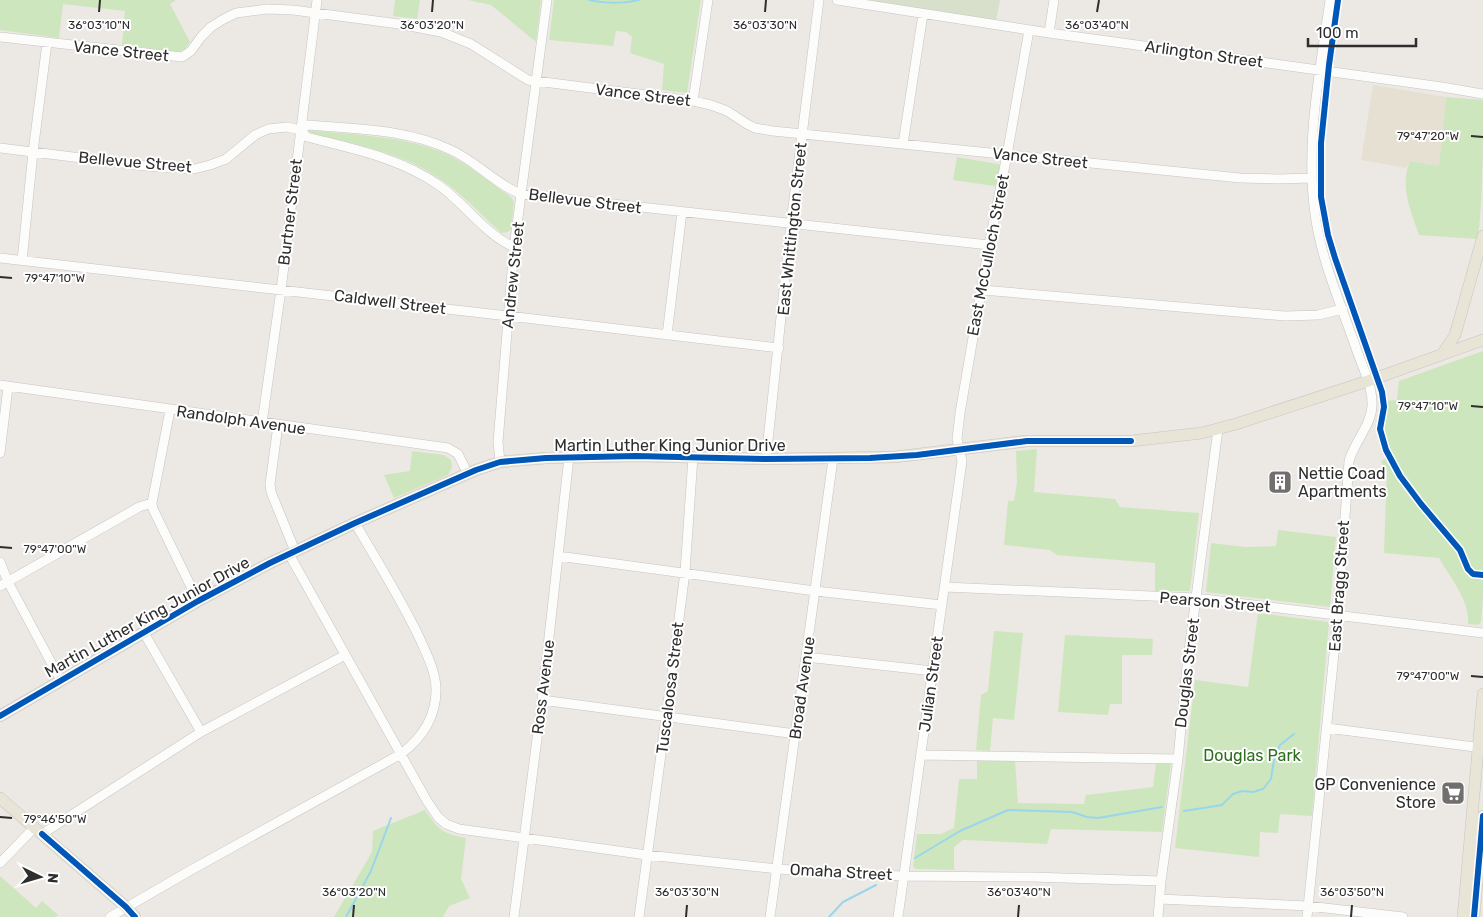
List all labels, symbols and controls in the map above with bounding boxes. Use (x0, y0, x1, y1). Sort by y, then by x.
scale bar (1308, 15, 1416, 47)
text: 36°03'10"N (68, 18, 130, 32)
text: 36°03'20"N (400, 18, 464, 32)
text: 36°03'30"N (733, 18, 797, 32)
text: 36°03'40"N (1065, 18, 1129, 32)
text: 100 m (1316, 24, 1358, 42)
street label: Arlington Street (1144, 36, 1264, 72)
street label: Vance Street (72, 37, 170, 65)
street label: Vance Street (594, 80, 692, 110)
text: 79°47'20"W (1397, 129, 1459, 143)
street label: East Whittington Street (773, 141, 811, 317)
street label: Vance Street (991, 144, 1089, 172)
street label: Bellevue Street (78, 148, 192, 176)
street label: Burtner Street (274, 158, 306, 266)
street label: East McCulloch Street (963, 173, 1013, 337)
street label: Bellevue Street (527, 185, 643, 217)
street label: Andrew Street (498, 221, 528, 329)
text: 79°47'10"W (25, 271, 86, 285)
street label: Caldwell Street (333, 286, 447, 318)
text: 79°47'10"W (1398, 399, 1459, 413)
street label: Randolph Avenue (175, 402, 307, 438)
street label: Martin Luther King Junior Drive (554, 436, 786, 455)
place label: Nettie Coad Apartments (1298, 464, 1387, 501)
building icon: Nettie Coad Apartments (1267, 469, 1293, 495)
street label: East Bragg Street (1325, 520, 1353, 652)
text: 79°47'00"W (24, 542, 87, 556)
street label: Martin Luther King Junior Drive (41, 553, 253, 681)
street label: Pearson Street (1159, 588, 1271, 616)
street label: Douglas Street (1171, 617, 1203, 729)
street label: Tuscaloosa Street (652, 621, 688, 755)
street label: Broad Avenue (785, 635, 819, 741)
street label: Julian Street (915, 635, 947, 733)
street label: Ross Avenue (528, 638, 558, 736)
text: 79°47'00"W (1397, 669, 1460, 683)
park label: Douglas Park (1203, 746, 1301, 765)
place label: GP Convenience Store (1314, 775, 1436, 812)
supermarket icon: GP Convenience Store (1440, 780, 1466, 806)
text: 79°46'50"W (23, 812, 87, 826)
north arrow (15, 852, 65, 902)
street label: Omaha Street (789, 860, 893, 884)
text: N (44, 872, 61, 884)
text: 36°03'20"N (322, 885, 386, 899)
text: 36°03'30"N (655, 885, 719, 899)
text: 36°03'40"N (987, 885, 1051, 899)
text: 36°03'50"N (1320, 885, 1384, 899)

